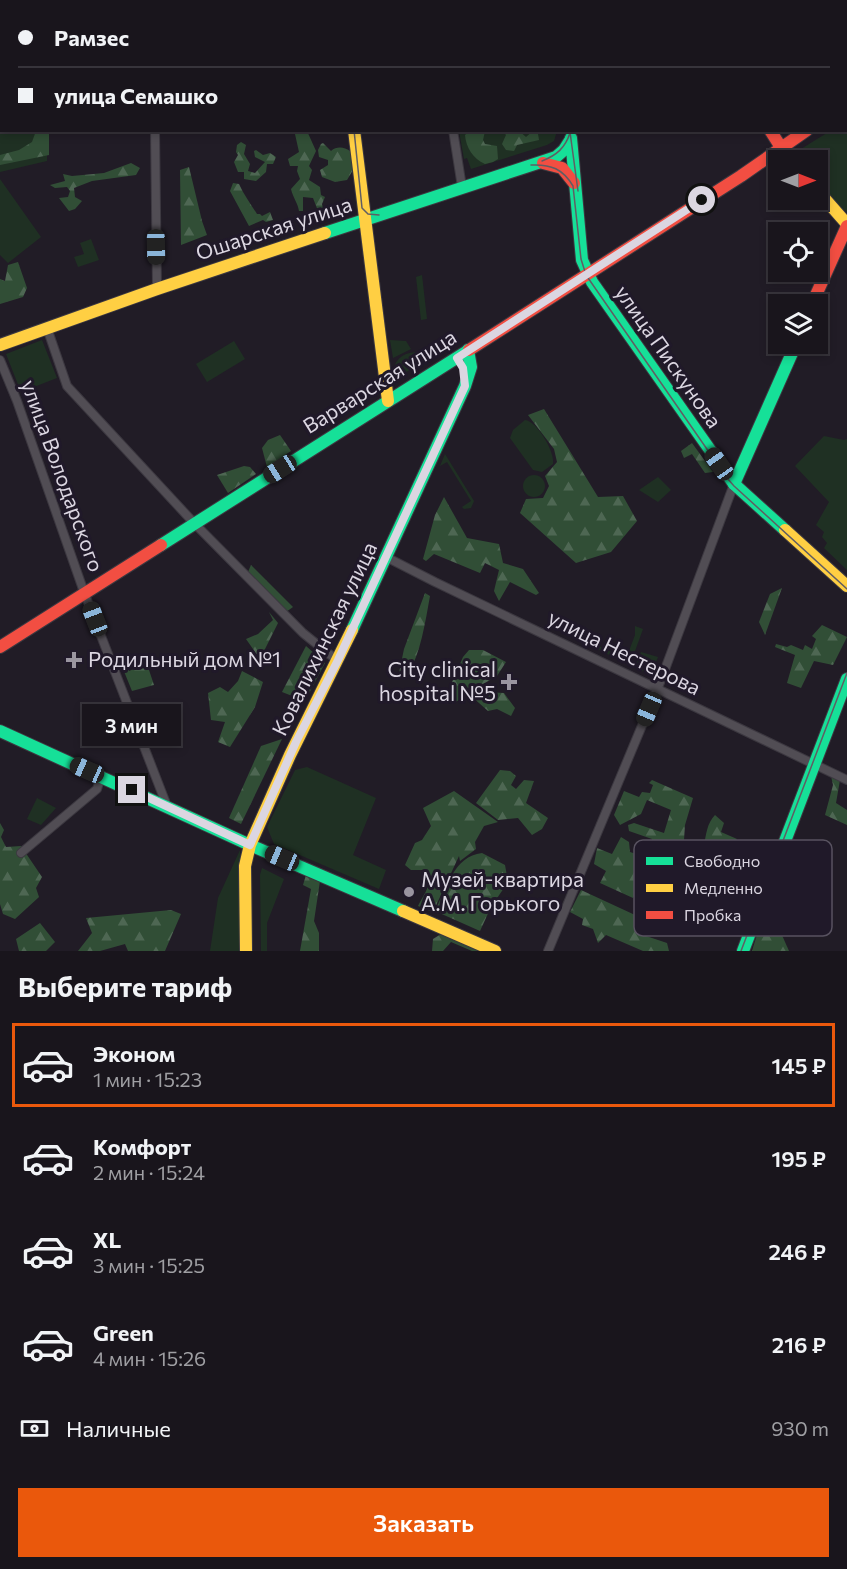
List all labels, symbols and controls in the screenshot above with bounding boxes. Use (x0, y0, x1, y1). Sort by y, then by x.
text: Рамзес (54, 24, 129, 51)
text: улица Семашко (54, 82, 218, 109)
north arrow (768, 150, 828, 210)
map controls (768, 150, 828, 354)
route start (688, 186, 715, 213)
street label: Ошарская улица (192, 191, 355, 265)
button: locate (768, 222, 828, 282)
car (147, 229, 165, 265)
street label: улица Пискунова (611, 280, 728, 432)
button: layers (768, 294, 828, 354)
street label: Варварская улица (298, 323, 460, 438)
street label: улица Володарского (17, 376, 110, 575)
car (701, 444, 737, 484)
car (260, 452, 300, 486)
street label: Ковалихинская улица (266, 537, 381, 739)
car (80, 599, 110, 639)
street label: улица Нестерова (544, 604, 705, 699)
place label: Родильный дом №1 (88, 646, 281, 671)
marker: Родильный дом №1 (65, 651, 83, 669)
place label: City clinical hospital №5 (379, 656, 496, 705)
marker: City clinical hospital №5 (500, 673, 518, 691)
car (634, 689, 664, 729)
callout: 3 мин (82, 703, 182, 745)
text: 3 мин (105, 713, 158, 737)
car (67, 754, 107, 786)
route end (118, 776, 145, 803)
legend (634, 840, 832, 936)
car (262, 843, 302, 873)
text: Свободно (684, 851, 760, 870)
place label: Музей-квартира А.М. Горького (421, 866, 584, 915)
text: Медленно (684, 878, 763, 897)
marker: Музей-квартира А.М. Горького (402, 885, 416, 899)
text: Пробка (684, 905, 741, 924)
text: Выберите тариф (18, 970, 232, 1003)
icon: car (21, 1038, 75, 1092)
text: Эконом (93, 1040, 175, 1067)
text: 145 ₽ (772, 1052, 826, 1079)
text: 1 мин · 15:23 (93, 1067, 202, 1091)
icon: car (21, 1131, 75, 1185)
text: Комфорт (93, 1133, 191, 1160)
text: 195 ₽ (771, 1145, 826, 1172)
text: 2 мин · 15:24 (93, 1160, 205, 1184)
icon: car (21, 1224, 75, 1278)
text: XL (93, 1226, 121, 1253)
text: 246 ₽ (769, 1238, 826, 1265)
text: 3 мин · 15:25 (93, 1253, 205, 1277)
icon: car (21, 1317, 75, 1371)
text: Green (93, 1319, 154, 1346)
text: 216 ₽ (772, 1331, 826, 1358)
text: 4 мин · 15:26 (93, 1346, 206, 1370)
icon: cash (18, 1412, 51, 1445)
text: Наличные (66, 1415, 171, 1442)
text: 930 m (771, 1416, 829, 1440)
button: Заказать (18, 1488, 829, 1557)

